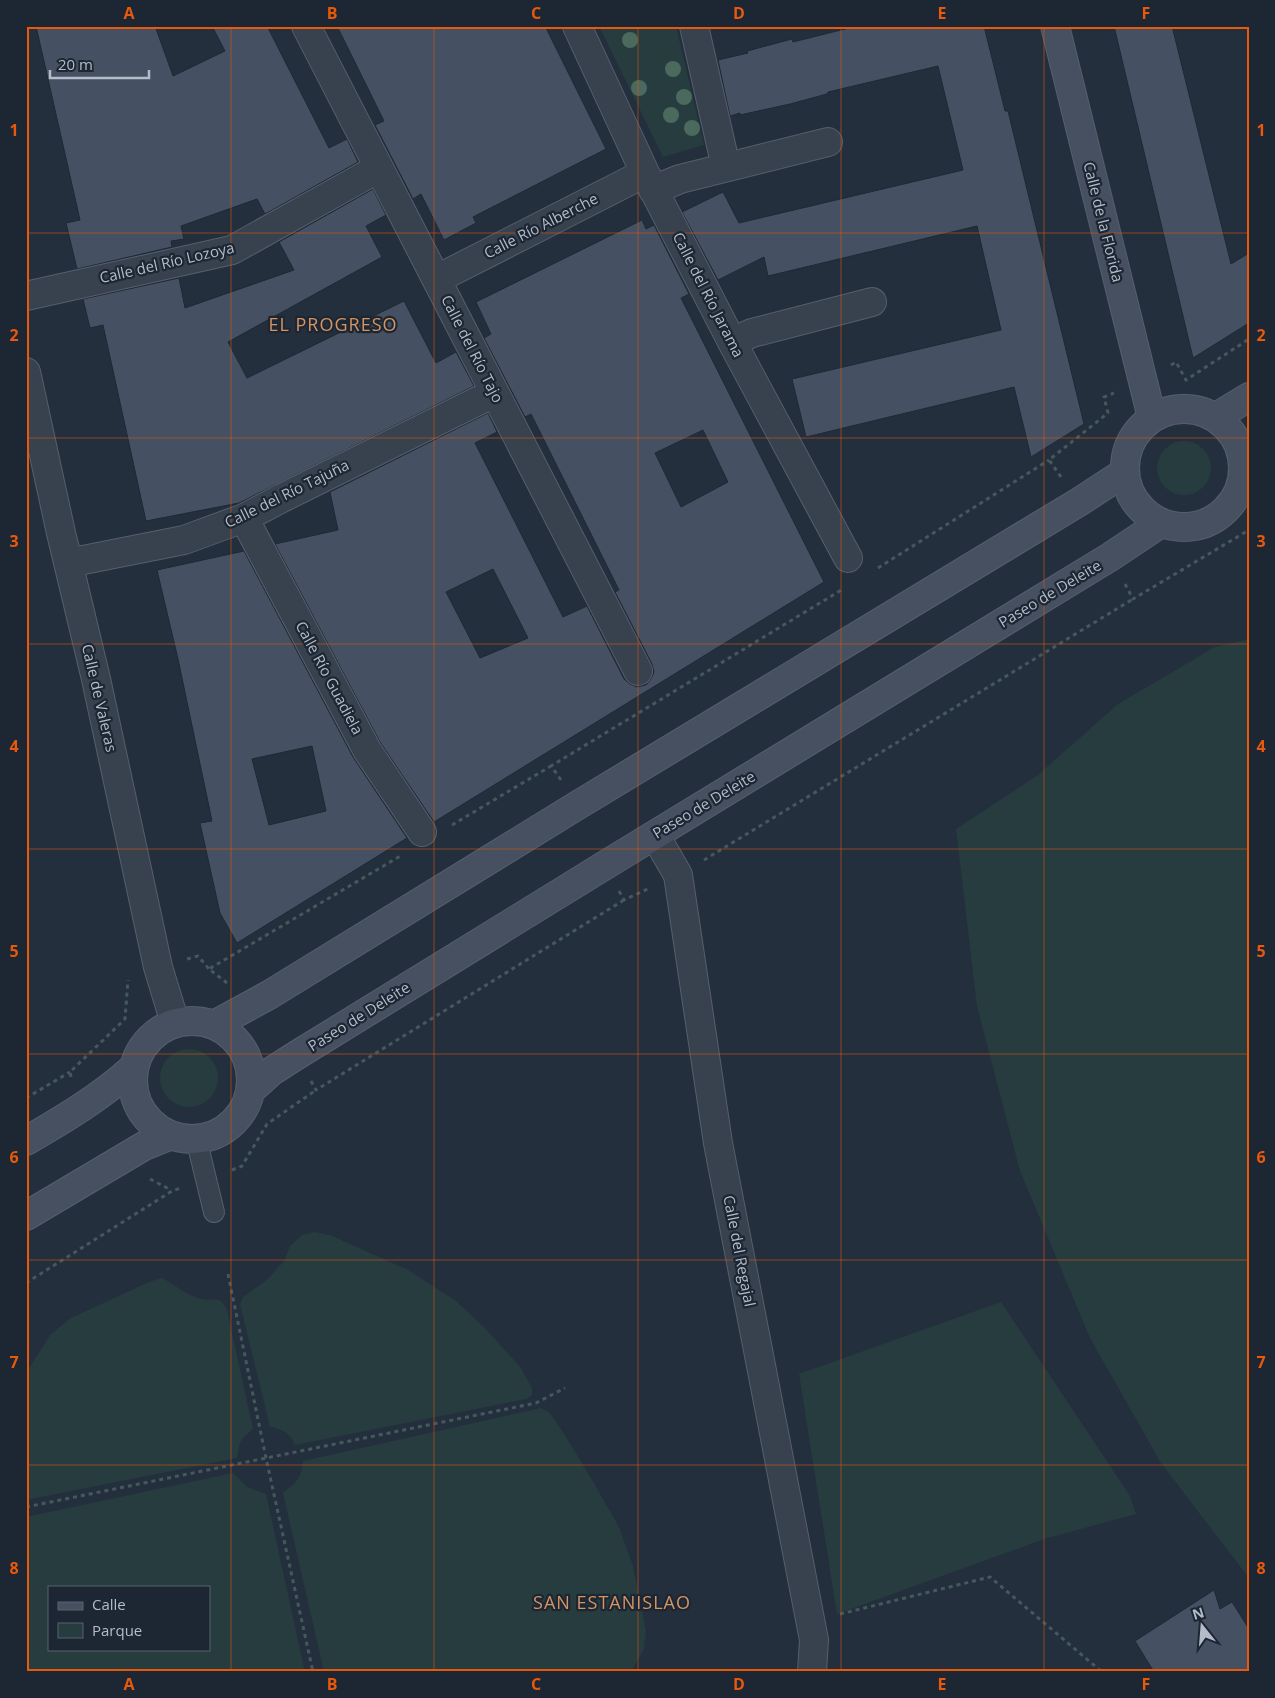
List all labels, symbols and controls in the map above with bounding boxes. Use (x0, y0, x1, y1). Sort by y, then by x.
text: A (123, 2, 135, 24)
text: B (327, 2, 337, 24)
text: C (531, 2, 541, 24)
text: D (733, 2, 745, 24)
text: E (938, 2, 947, 24)
text: F (1142, 2, 1150, 24)
scale bar (50, 48, 149, 80)
text: 20 m (58, 54, 93, 74)
text: 1 (9, 119, 19, 141)
text: 1 (1256, 119, 1266, 141)
street label: Calle de la Florida (1079, 160, 1129, 284)
street label: Calle Río Alberche (480, 188, 601, 262)
street label: Calle del Río Jarama (669, 229, 749, 361)
street label: Calle del Río Lozoya (97, 237, 236, 287)
street label: Calle del Río Tajo (437, 291, 509, 406)
district label: EL PROGRESO (268, 312, 398, 336)
text: 2 (9, 324, 19, 346)
text: 2 (1256, 324, 1266, 346)
street label: Calle del Río Tajuña (221, 454, 352, 532)
text: 3 (9, 530, 19, 552)
text: 3 (1256, 530, 1266, 552)
street label: Paseo de Deleite (994, 555, 1105, 632)
street label: Calle Río Guadiela (292, 617, 368, 738)
street label: Calle de Valeras (78, 642, 122, 754)
text: 4 (9, 735, 19, 757)
text: 4 (1256, 735, 1266, 757)
street label: Paseo de Deleite (648, 766, 759, 843)
text: 5 (9, 940, 19, 962)
text: 5 (1256, 940, 1266, 962)
street label: Paseo de Deleite (304, 977, 413, 1055)
text: 6 (9, 1146, 19, 1168)
text: 6 (1256, 1146, 1266, 1168)
street label: Calle del Regajal (719, 1193, 761, 1308)
text: 7 (9, 1351, 19, 1373)
text: 7 (1256, 1351, 1266, 1373)
text: 8 (9, 1557, 19, 1579)
text: 8 (1256, 1557, 1266, 1579)
legend (48, 1586, 210, 1650)
district label: SAN ESTANISLAO (533, 1590, 691, 1614)
text: Calle (92, 1594, 126, 1614)
north arrow (1178, 1600, 1228, 1650)
text: N (1190, 1602, 1206, 1624)
text: Parque (92, 1620, 142, 1640)
text: A (123, 1673, 135, 1695)
text: B (327, 1673, 337, 1695)
text: C (531, 1673, 541, 1695)
text: D (733, 1673, 745, 1695)
text: E (938, 1673, 947, 1695)
text: F (1142, 1673, 1150, 1695)

